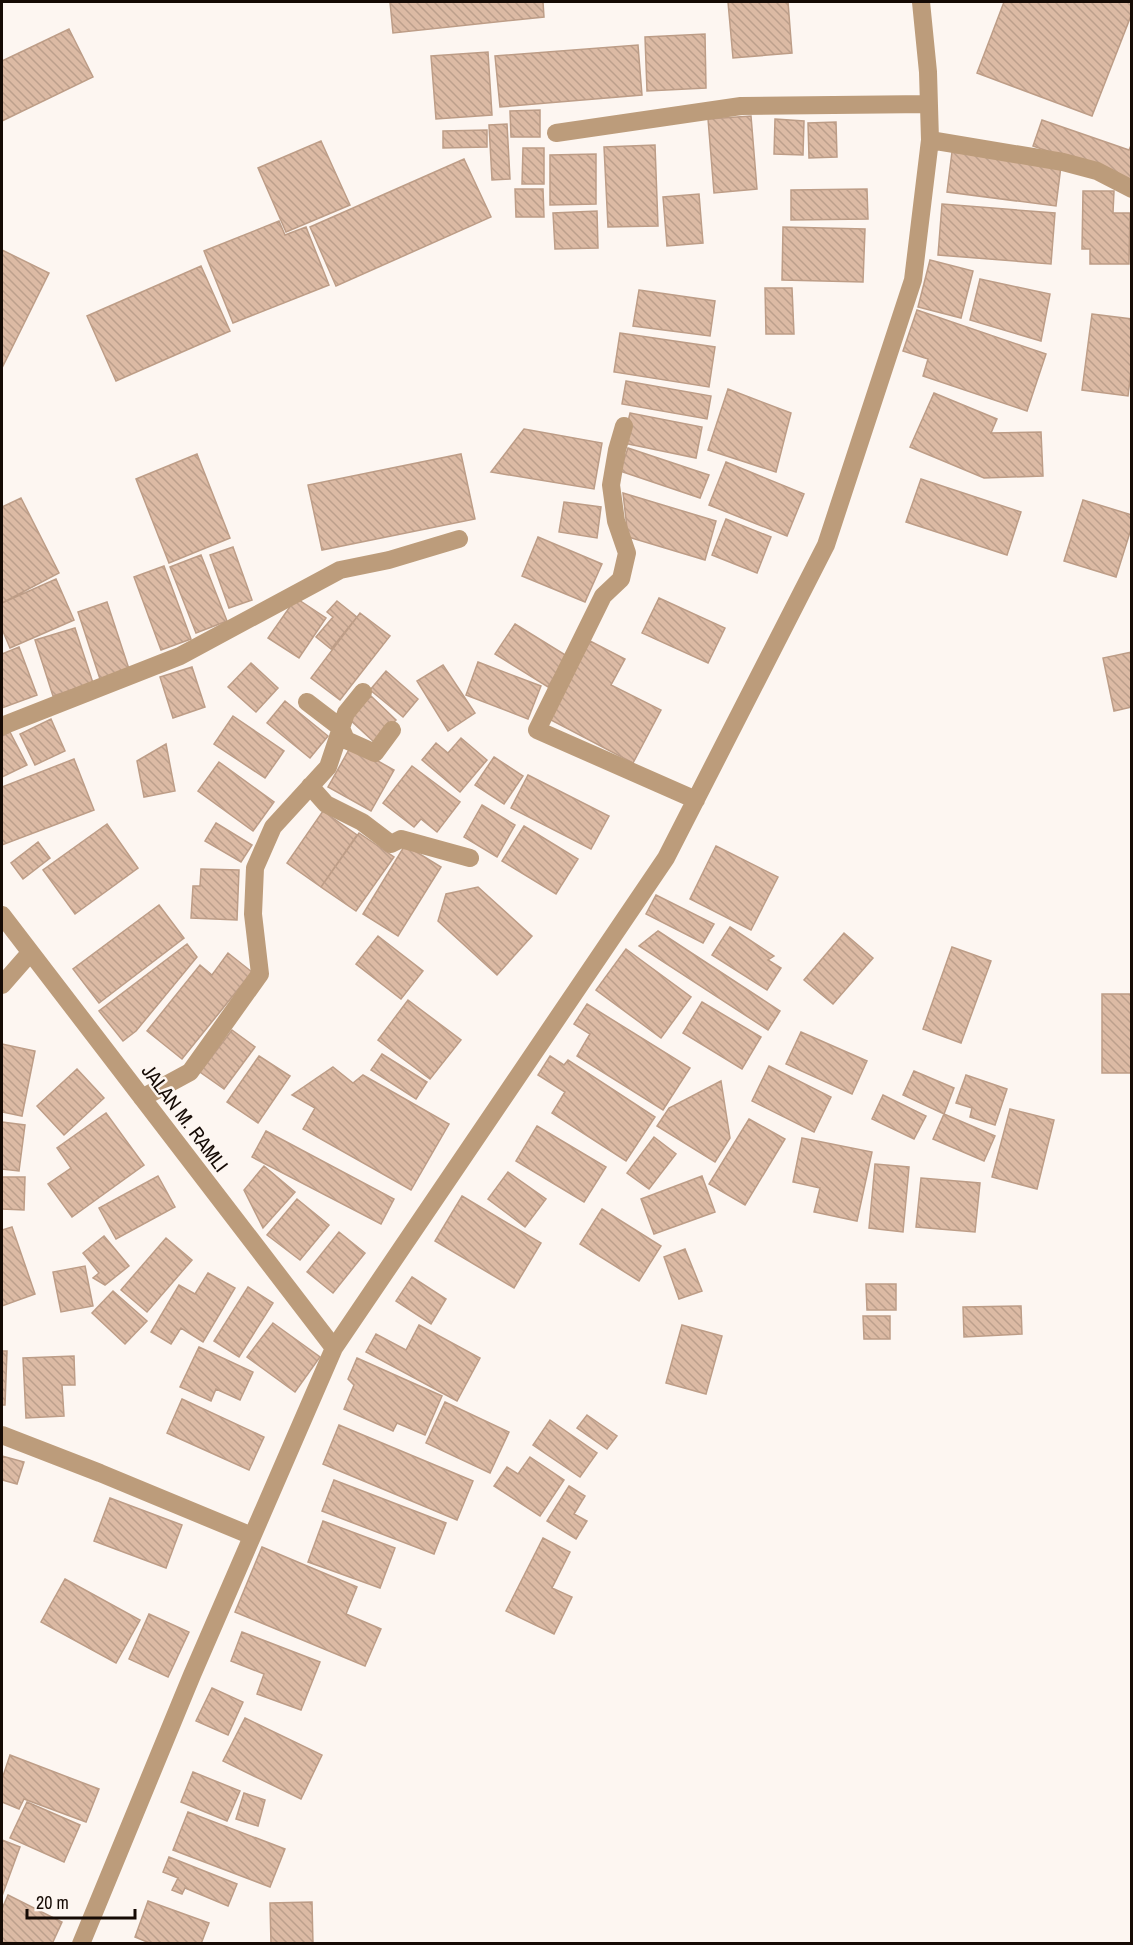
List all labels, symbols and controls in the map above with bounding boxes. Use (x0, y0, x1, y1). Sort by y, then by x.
street label: JALAN M. RAMLI (136, 1058, 235, 1177)
scale bar (27, 1882, 135, 1920)
text: 20 m (36, 1890, 69, 1915)

